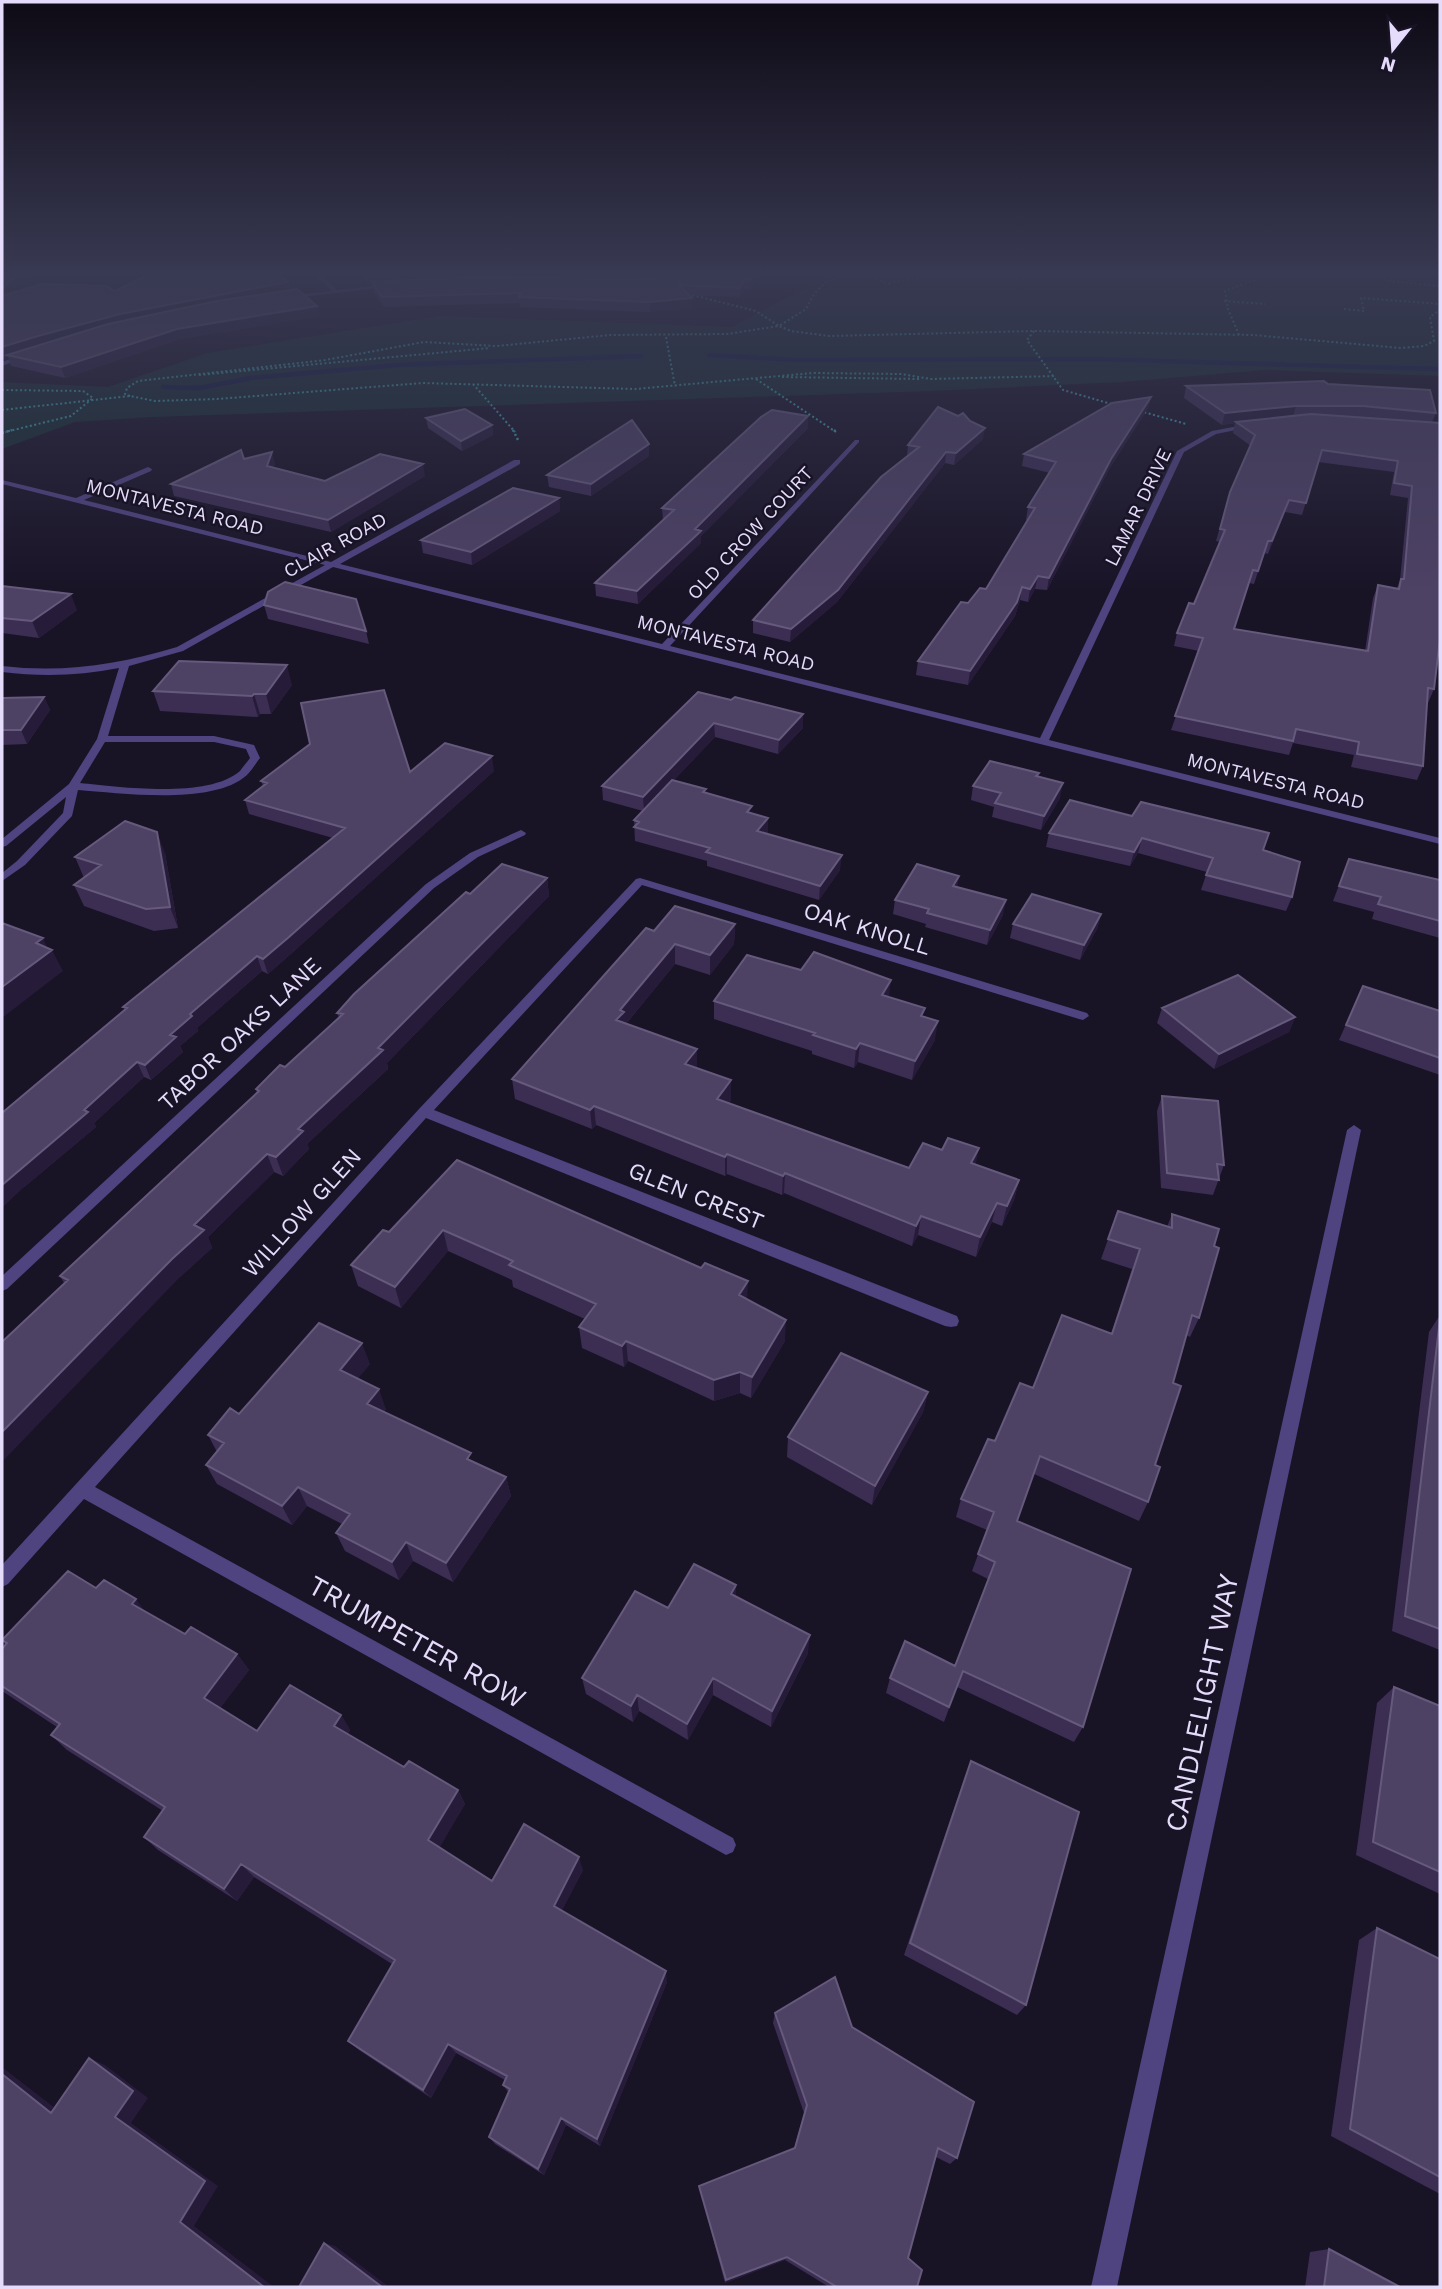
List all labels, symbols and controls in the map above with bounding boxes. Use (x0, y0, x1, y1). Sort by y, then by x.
north arrow (1358, 14, 1428, 84)
text: N (1378, 52, 1398, 78)
street label: LAMAR DRIVE (1100, 444, 1176, 570)
street label: OLD CROW COURT (682, 461, 818, 605)
street label: MONTAVESTA ROAD (84, 474, 266, 540)
street label: CLAIR ROAD (279, 507, 391, 583)
street label: MONTAVESTA ROAD (635, 610, 817, 676)
street label: MONTAVESTA ROAD (1185, 748, 1367, 814)
street label: OAK KNOLL (800, 897, 934, 961)
street label: TABOR OAKS LANE (153, 952, 327, 1116)
street label: WILLOW GLEN (237, 1143, 367, 1283)
street label: GLEN CREST (624, 1157, 768, 1235)
street label: TRUMPETER ROW (303, 1569, 531, 1715)
street label: CANDLELIGHT WAY (1159, 1571, 1245, 1835)

